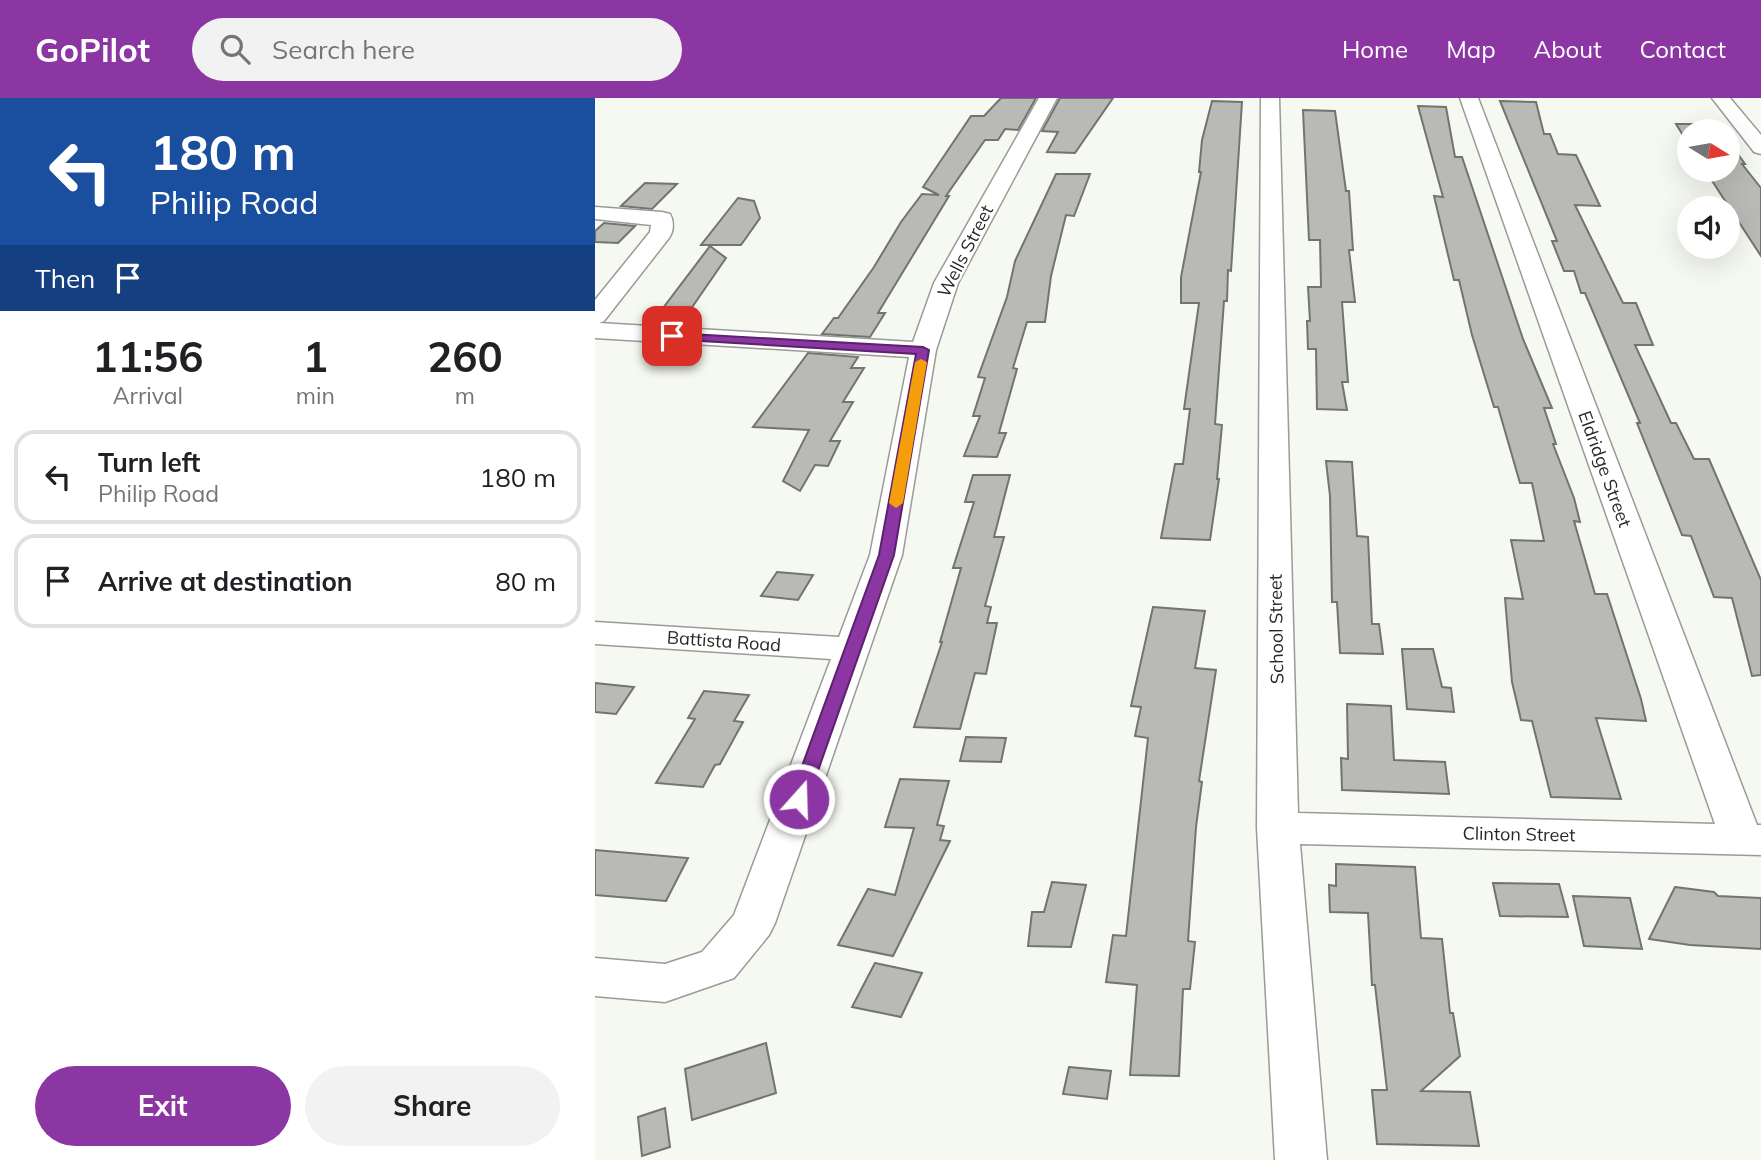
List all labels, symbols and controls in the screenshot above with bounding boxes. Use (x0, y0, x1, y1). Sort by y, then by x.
search box (192, 18, 682, 81)
text: GoPilot (35, 29, 150, 70)
icon: search (216, 30, 254, 68)
text: Search here (272, 33, 415, 66)
text: Home (1342, 34, 1408, 64)
text: Map (1446, 34, 1496, 64)
text: About (1534, 34, 1602, 64)
text: Contact (1640, 34, 1726, 64)
north arrow (1677, 119, 1739, 182)
map controls (1677, 119, 1740, 259)
text: 180 m (150, 121, 296, 182)
icon: left (35, 126, 126, 217)
text: Philip Road (150, 182, 318, 222)
button: sound (1677, 196, 1740, 259)
street label: Wells Street (932, 201, 998, 301)
icon: arrive (109, 259, 147, 297)
text: Then (35, 262, 95, 295)
pin (642, 306, 702, 366)
icon: arrive (653, 317, 691, 355)
text: 11:56 (92, 330, 203, 383)
text: 1 (303, 330, 328, 383)
text: 260 (427, 330, 503, 383)
text: Arrival (113, 381, 183, 410)
text: min (296, 381, 335, 410)
text: m (455, 381, 475, 410)
street label: Eldridge Street (1573, 408, 1637, 530)
text: Turn left (98, 446, 200, 479)
icon: left (39, 458, 77, 496)
text: 180 m (480, 461, 556, 494)
text: Philip Road (98, 479, 219, 508)
icon: arrive (39, 562, 77, 600)
text: Arrive at destination (98, 565, 353, 598)
text: 80 m (495, 565, 556, 598)
street label: School Street (1264, 574, 1288, 684)
street label: Battista Road (666, 626, 782, 656)
position arrow (762, 762, 836, 836)
street label: Clinton Street (1462, 822, 1576, 846)
button: Exit (35, 1066, 291, 1146)
button: Share (305, 1066, 560, 1146)

